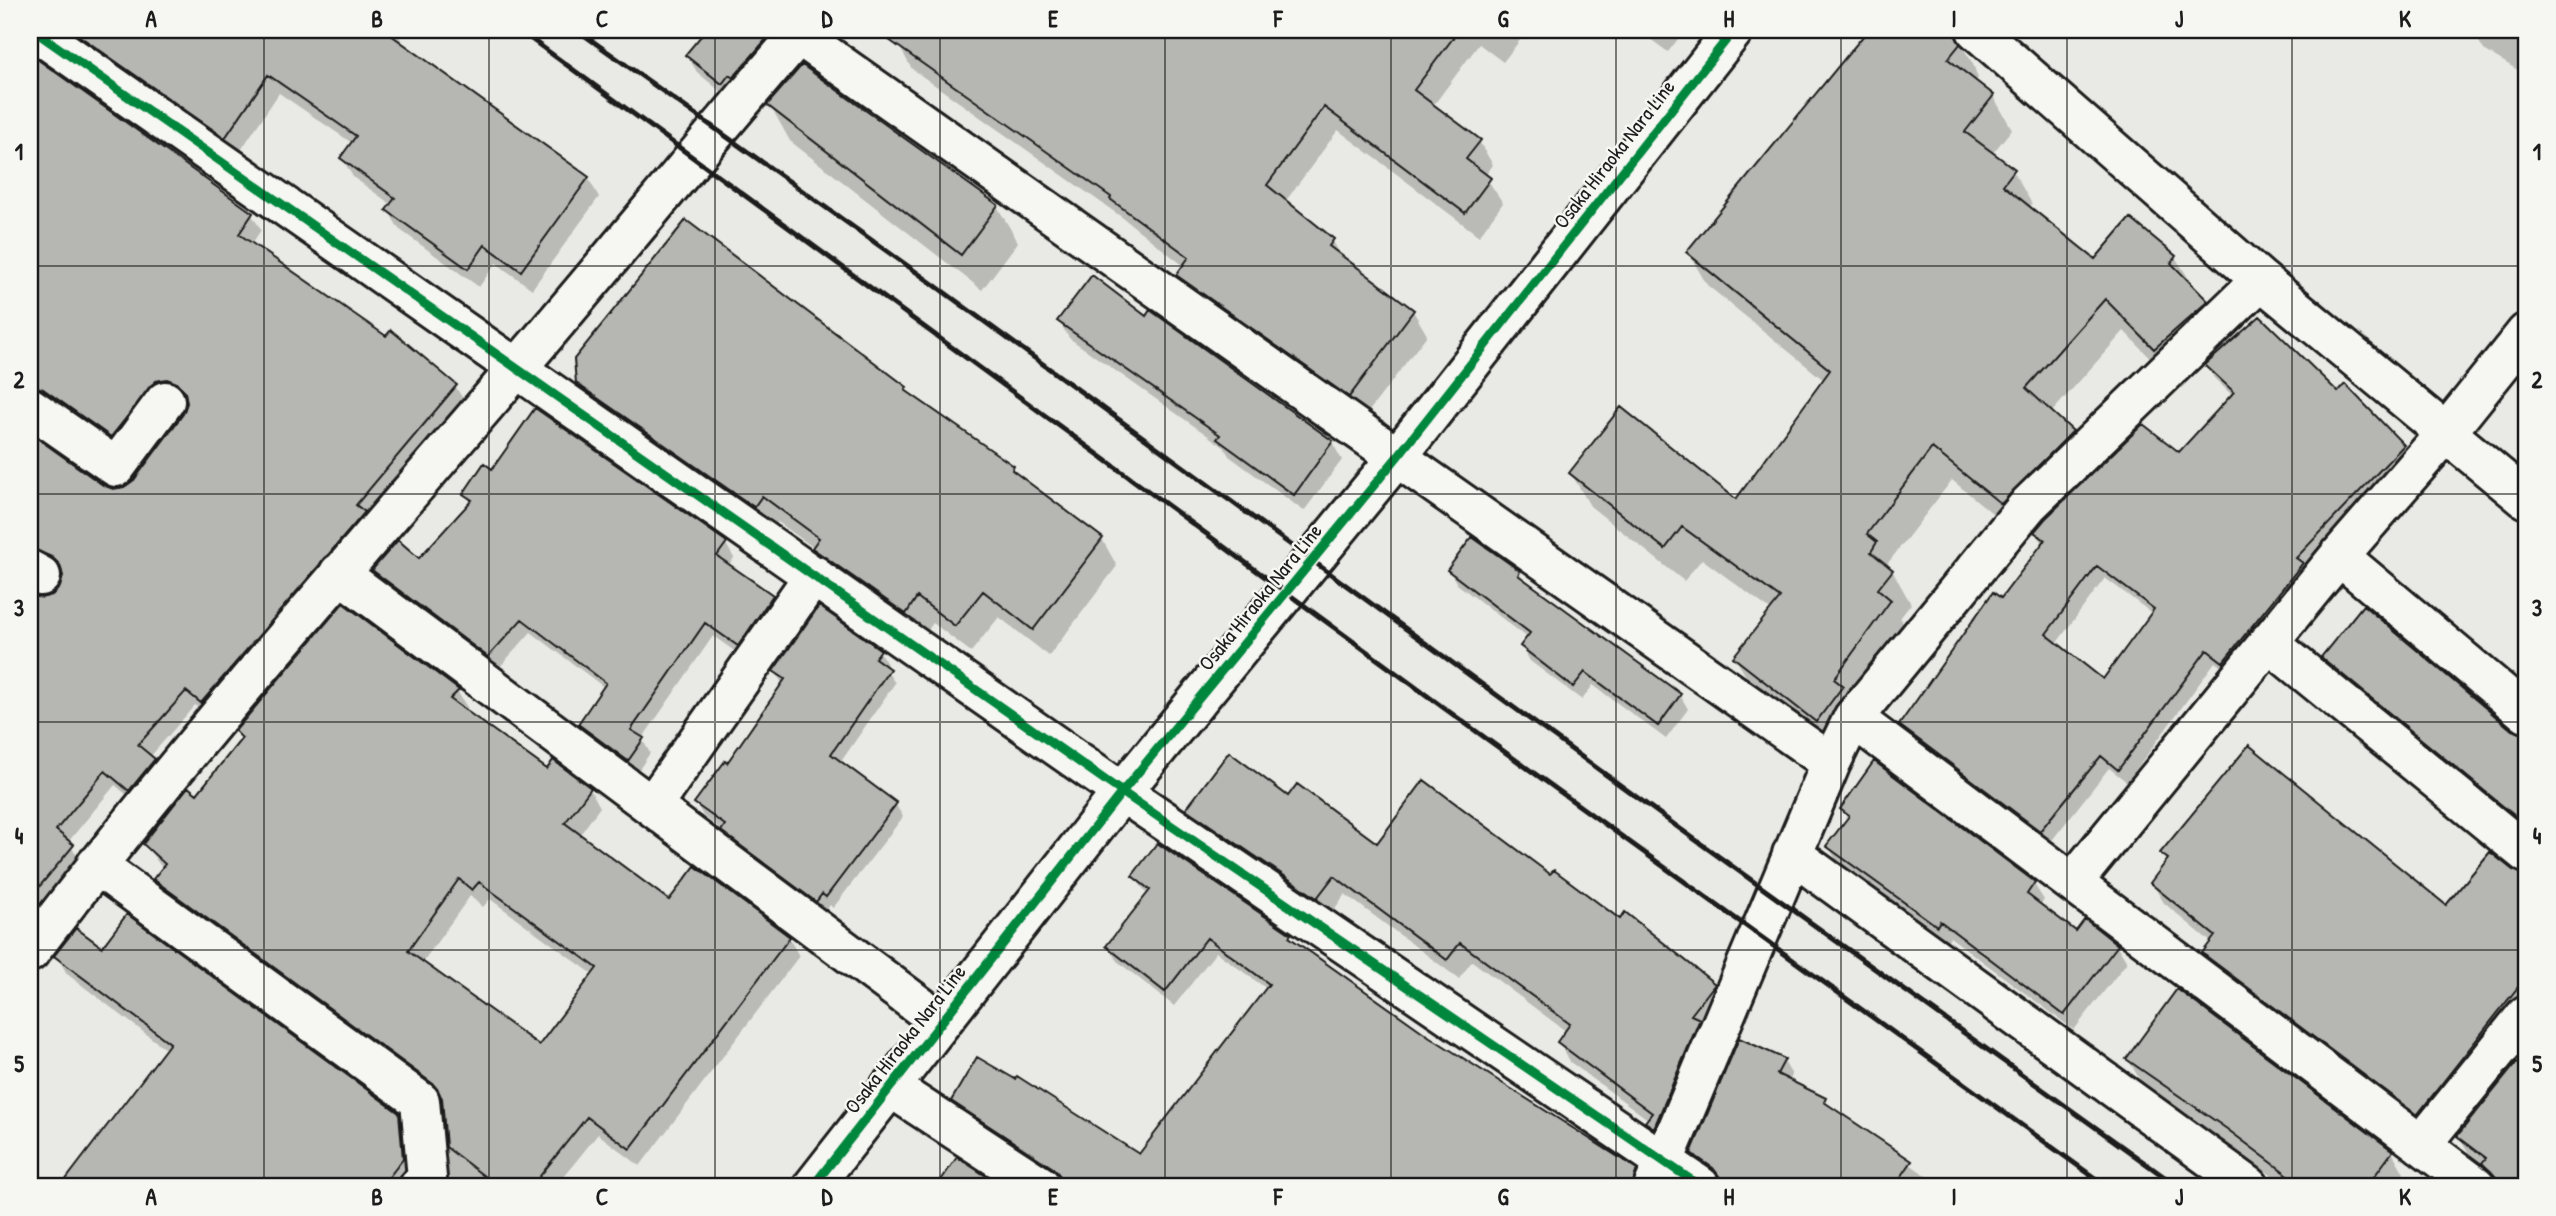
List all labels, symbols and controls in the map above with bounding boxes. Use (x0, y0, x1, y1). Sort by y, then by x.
text: A (145, 3, 157, 34)
text: B (371, 3, 383, 34)
text: C (596, 3, 608, 34)
text: D (822, 3, 834, 34)
text: E (1048, 3, 1059, 34)
text: F (1273, 3, 1284, 34)
text: G (1497, 3, 1509, 34)
text: H (1724, 3, 1735, 34)
text: I (1951, 3, 1957, 34)
text: J (2175, 3, 2184, 34)
text: K (2399, 3, 2412, 34)
street label: Osaka Hiraoka Nara Line (1547, 73, 1681, 235)
text: 1 (15, 136, 23, 167)
text: 1 (2533, 136, 2541, 167)
text: 2 (14, 364, 25, 395)
text: 2 (2532, 364, 2543, 395)
street label: Osaka Hiraoka Nara Line (1192, 517, 1328, 677)
text: 3 (14, 592, 24, 623)
text: 3 (2532, 592, 2542, 623)
text: 4 (15, 820, 24, 851)
text: 4 (2533, 820, 2542, 851)
street label: Osaka Hiraoka Nara Line (838, 958, 972, 1120)
text: 5 (14, 1048, 24, 1079)
text: 5 (2532, 1048, 2542, 1079)
text: A (145, 1181, 157, 1212)
text: B (371, 1181, 383, 1212)
text: C (596, 1181, 608, 1212)
text: D (822, 1181, 834, 1212)
text: E (1048, 1181, 1059, 1212)
text: F (1273, 1181, 1284, 1212)
text: G (1497, 1181, 1509, 1212)
text: H (1724, 1181, 1735, 1212)
text: I (1951, 1181, 1957, 1212)
text: J (2175, 1181, 2184, 1212)
text: K (2399, 1181, 2412, 1212)

